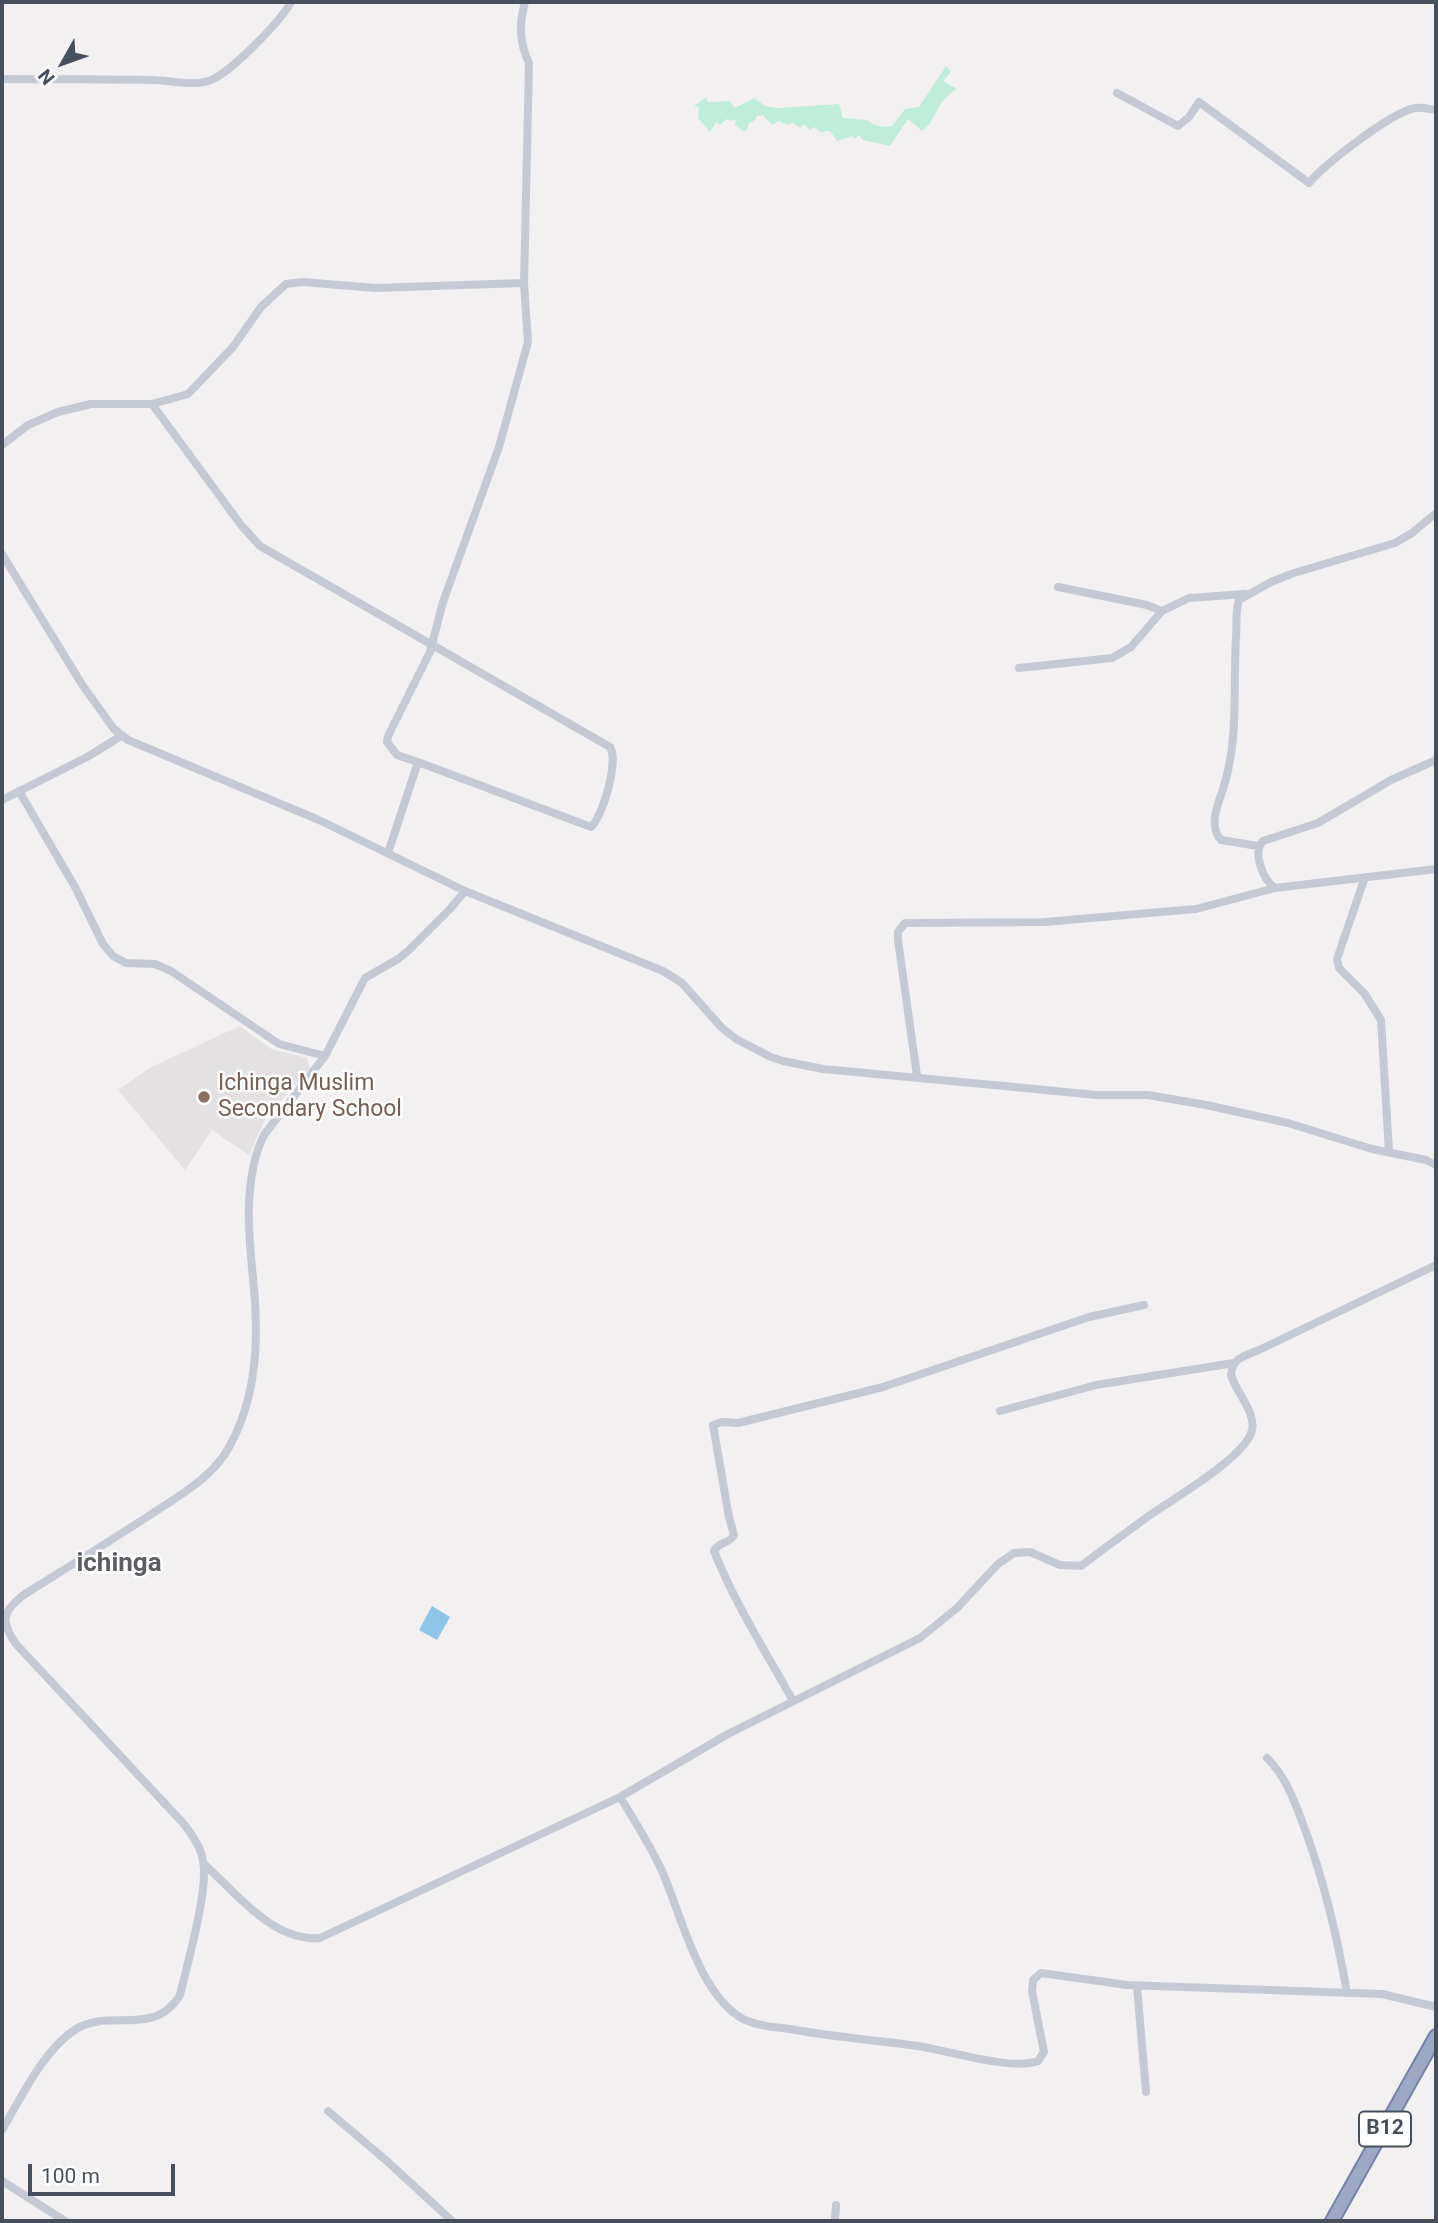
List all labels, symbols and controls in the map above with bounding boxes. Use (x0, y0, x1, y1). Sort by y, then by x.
north arrow (28, 28, 98, 98)
text: N (33, 64, 60, 89)
place label: Ichinga Muslim Secondary School (218, 1070, 402, 1124)
marker: Ichinga Muslim Secondary School (196, 1089, 212, 1105)
district label: ichinga (76, 1548, 162, 1580)
road number: B12 (1359, 2112, 1411, 2146)
scale bar (32, 2150, 178, 2194)
text: 100 m (41, 2164, 100, 2188)

